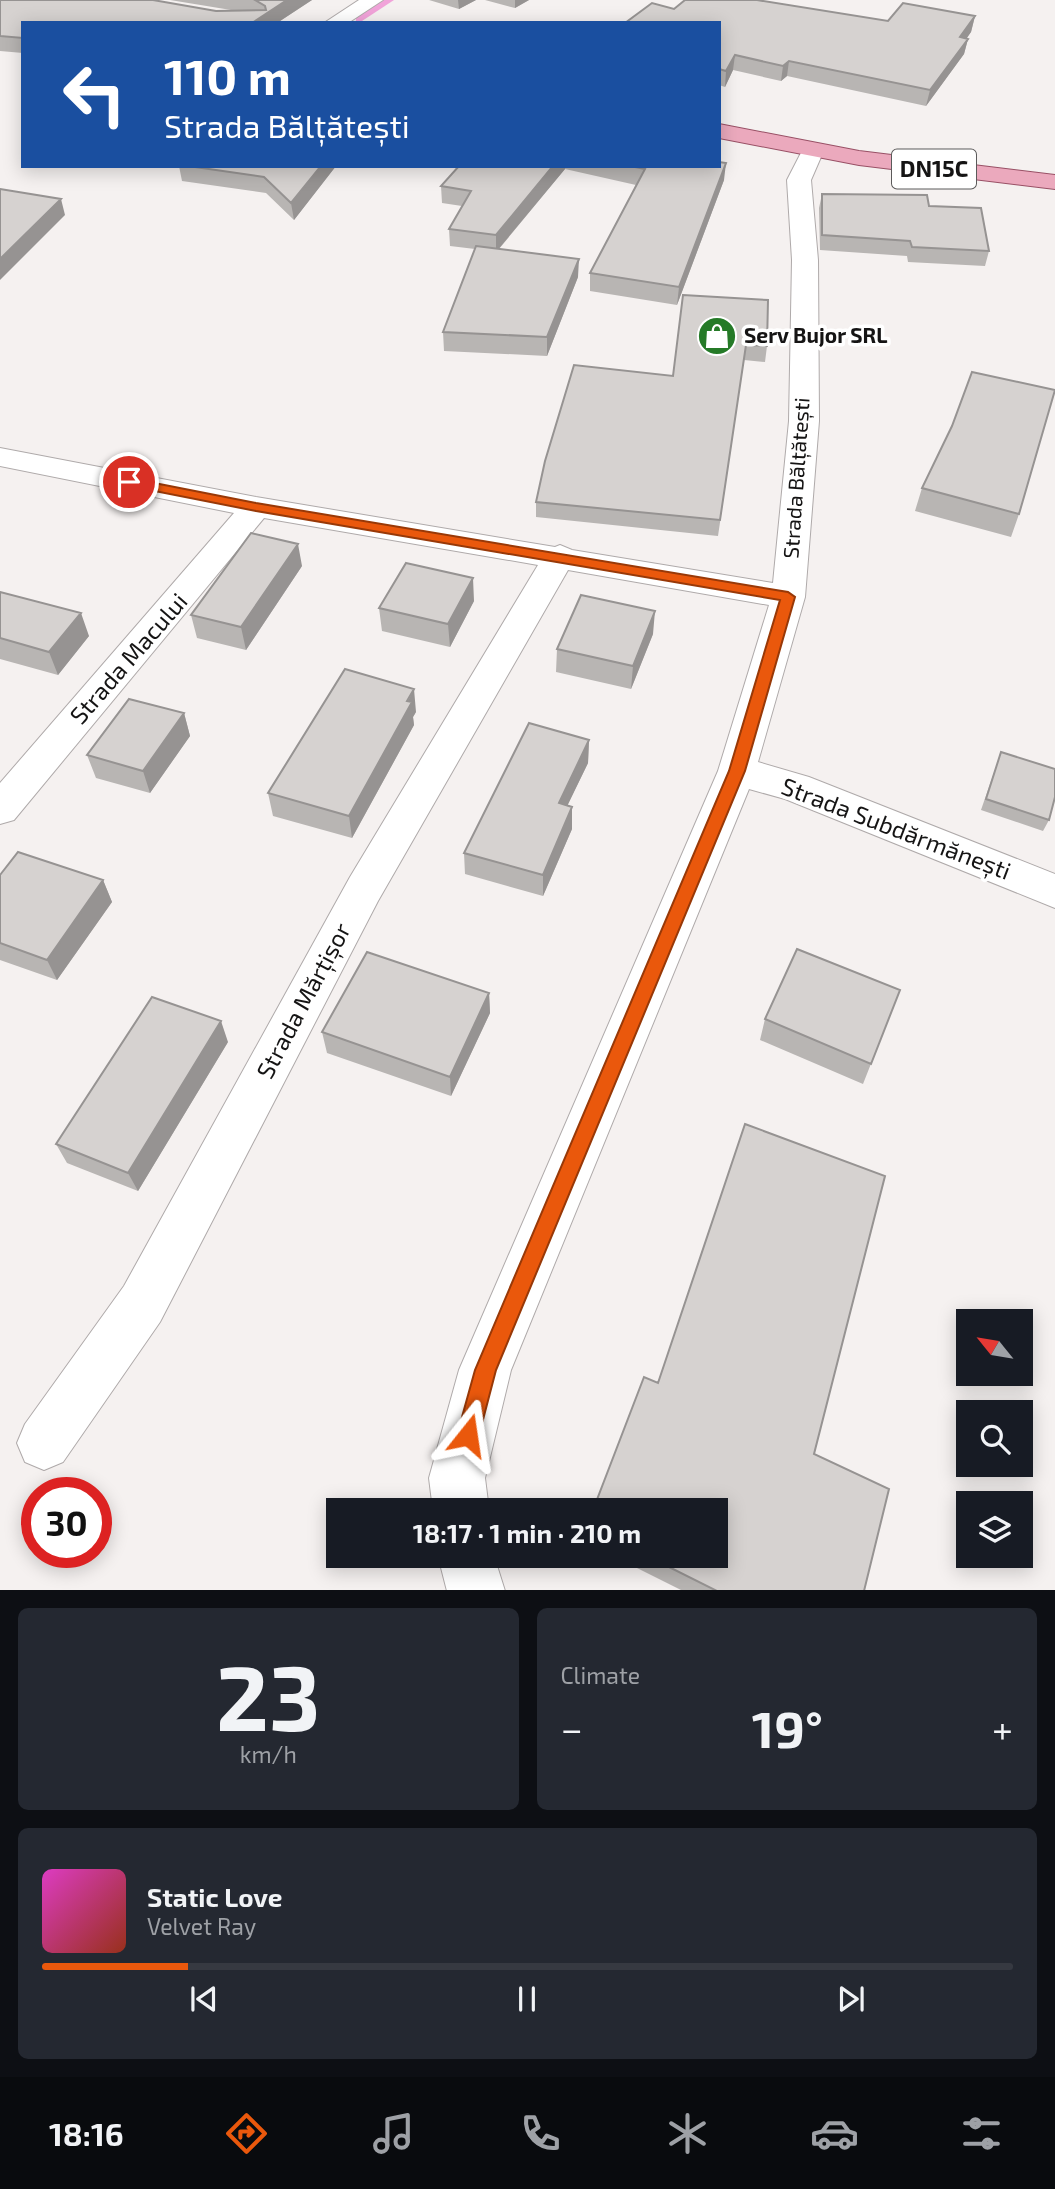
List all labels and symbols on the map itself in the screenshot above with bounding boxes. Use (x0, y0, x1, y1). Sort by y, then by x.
road number: DN15C (892, 150, 976, 188)
shop icon: Serv Bujor SRL (696, 315, 738, 357)
place label: Serv Bujor SRL (744, 322, 887, 347)
street label: Strada Bălțătești (777, 397, 816, 559)
pin (99, 452, 159, 512)
street label: Strada Macului (63, 587, 193, 729)
street label: Strada Subdărmănești (777, 770, 1015, 887)
street label: Strada Mărțișor (250, 917, 358, 1084)
north arrow (956, 1309, 1032, 1386)
position arrow (431, 1398, 505, 1472)
speed limit sign: 30 (21, 1477, 112, 1568)

